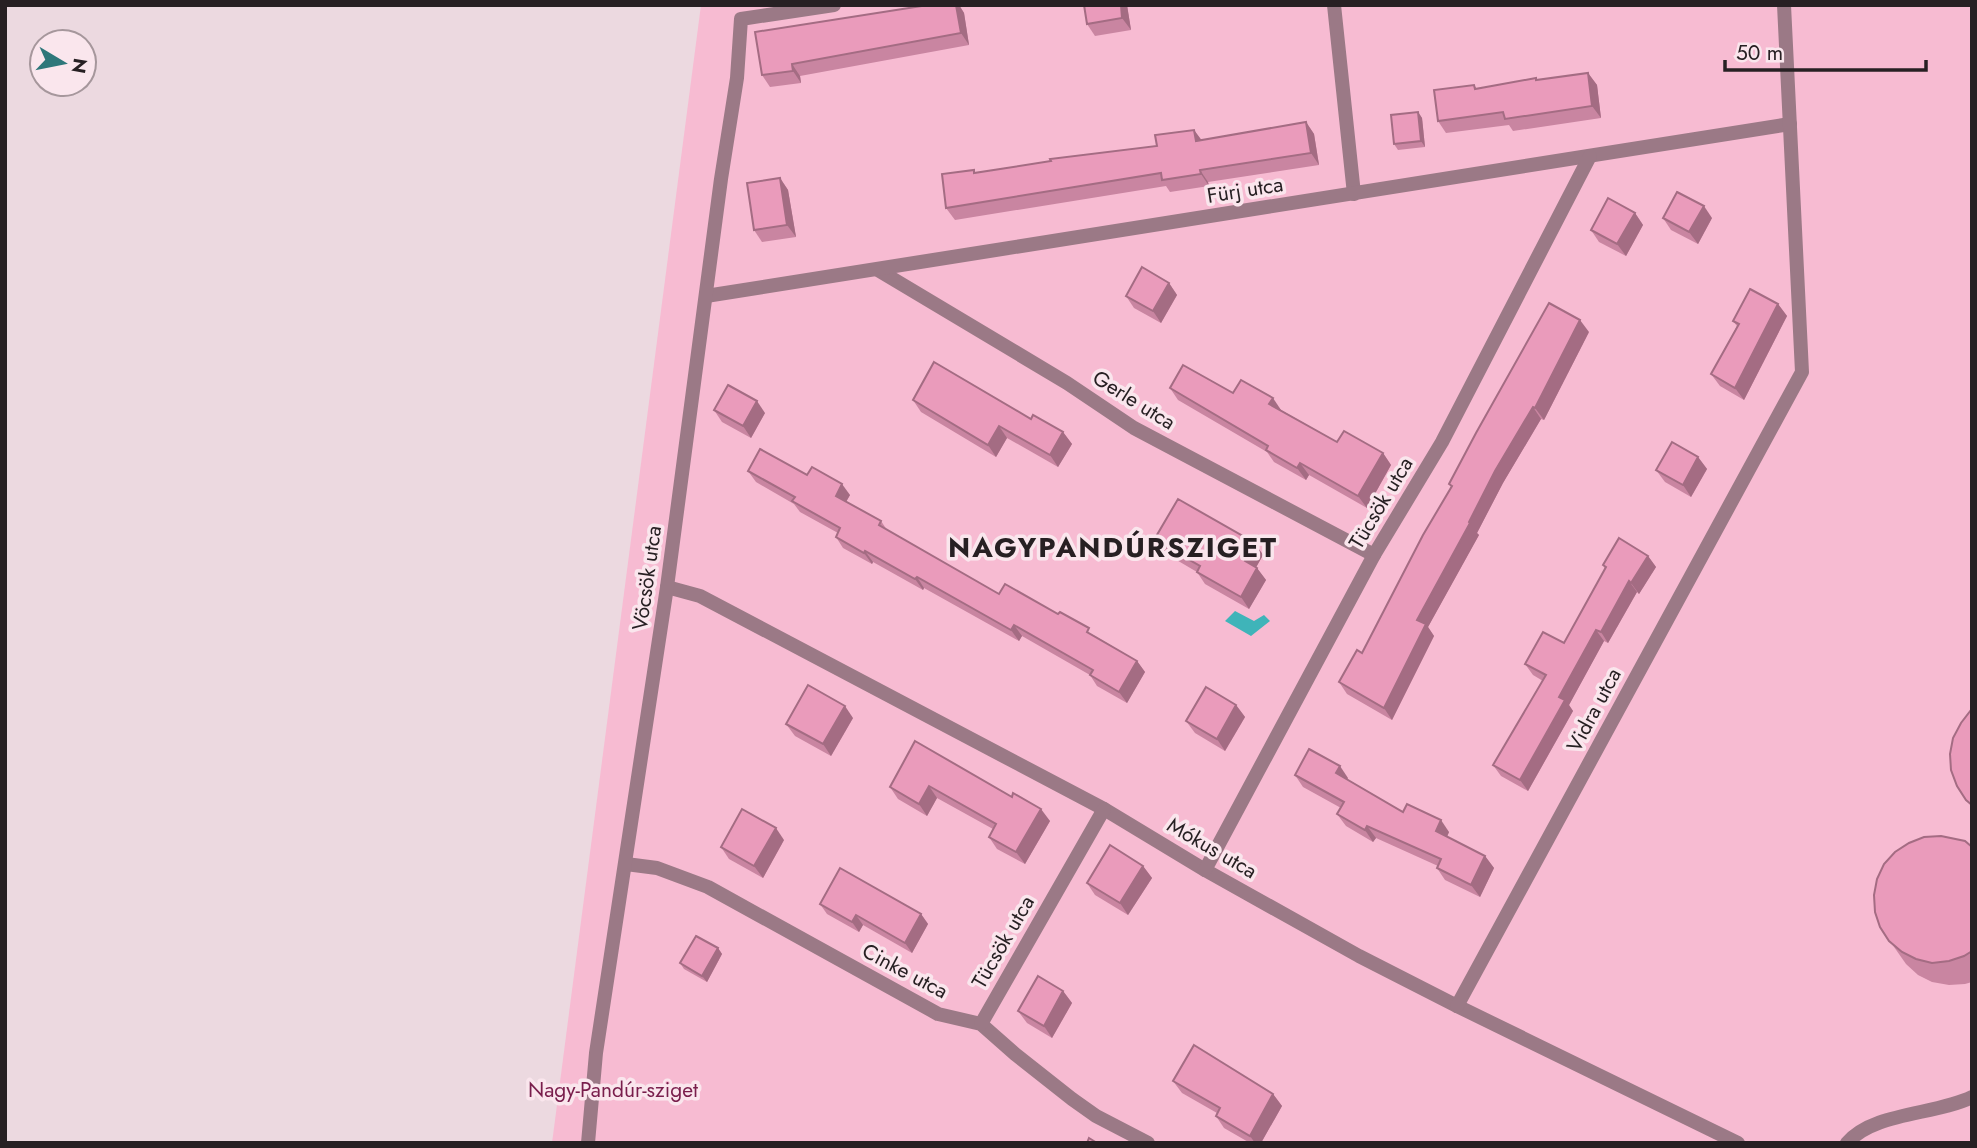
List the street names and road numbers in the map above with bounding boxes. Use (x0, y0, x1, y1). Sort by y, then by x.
street label: Fürj utca (1205, 169, 1285, 211)
street label: Gerle utca (1087, 363, 1181, 437)
street label: Tücsök utca (1342, 451, 1420, 555)
street label: Vöcsök utca (625, 524, 669, 632)
street label: Vidra utca (1559, 663, 1629, 757)
street label: Mókus utca (1161, 810, 1263, 886)
street label: Tücsök utca (964, 890, 1042, 994)
street label: Cinke utca (857, 936, 953, 1006)

